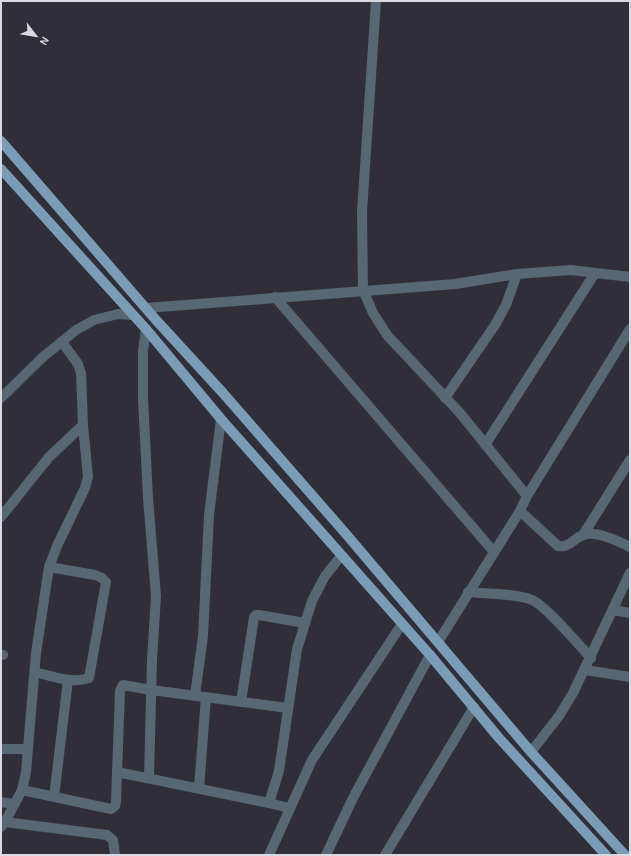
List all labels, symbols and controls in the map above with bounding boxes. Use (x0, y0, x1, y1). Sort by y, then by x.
north arrow (16, 16, 56, 56)
text: N (37, 34, 52, 48)

